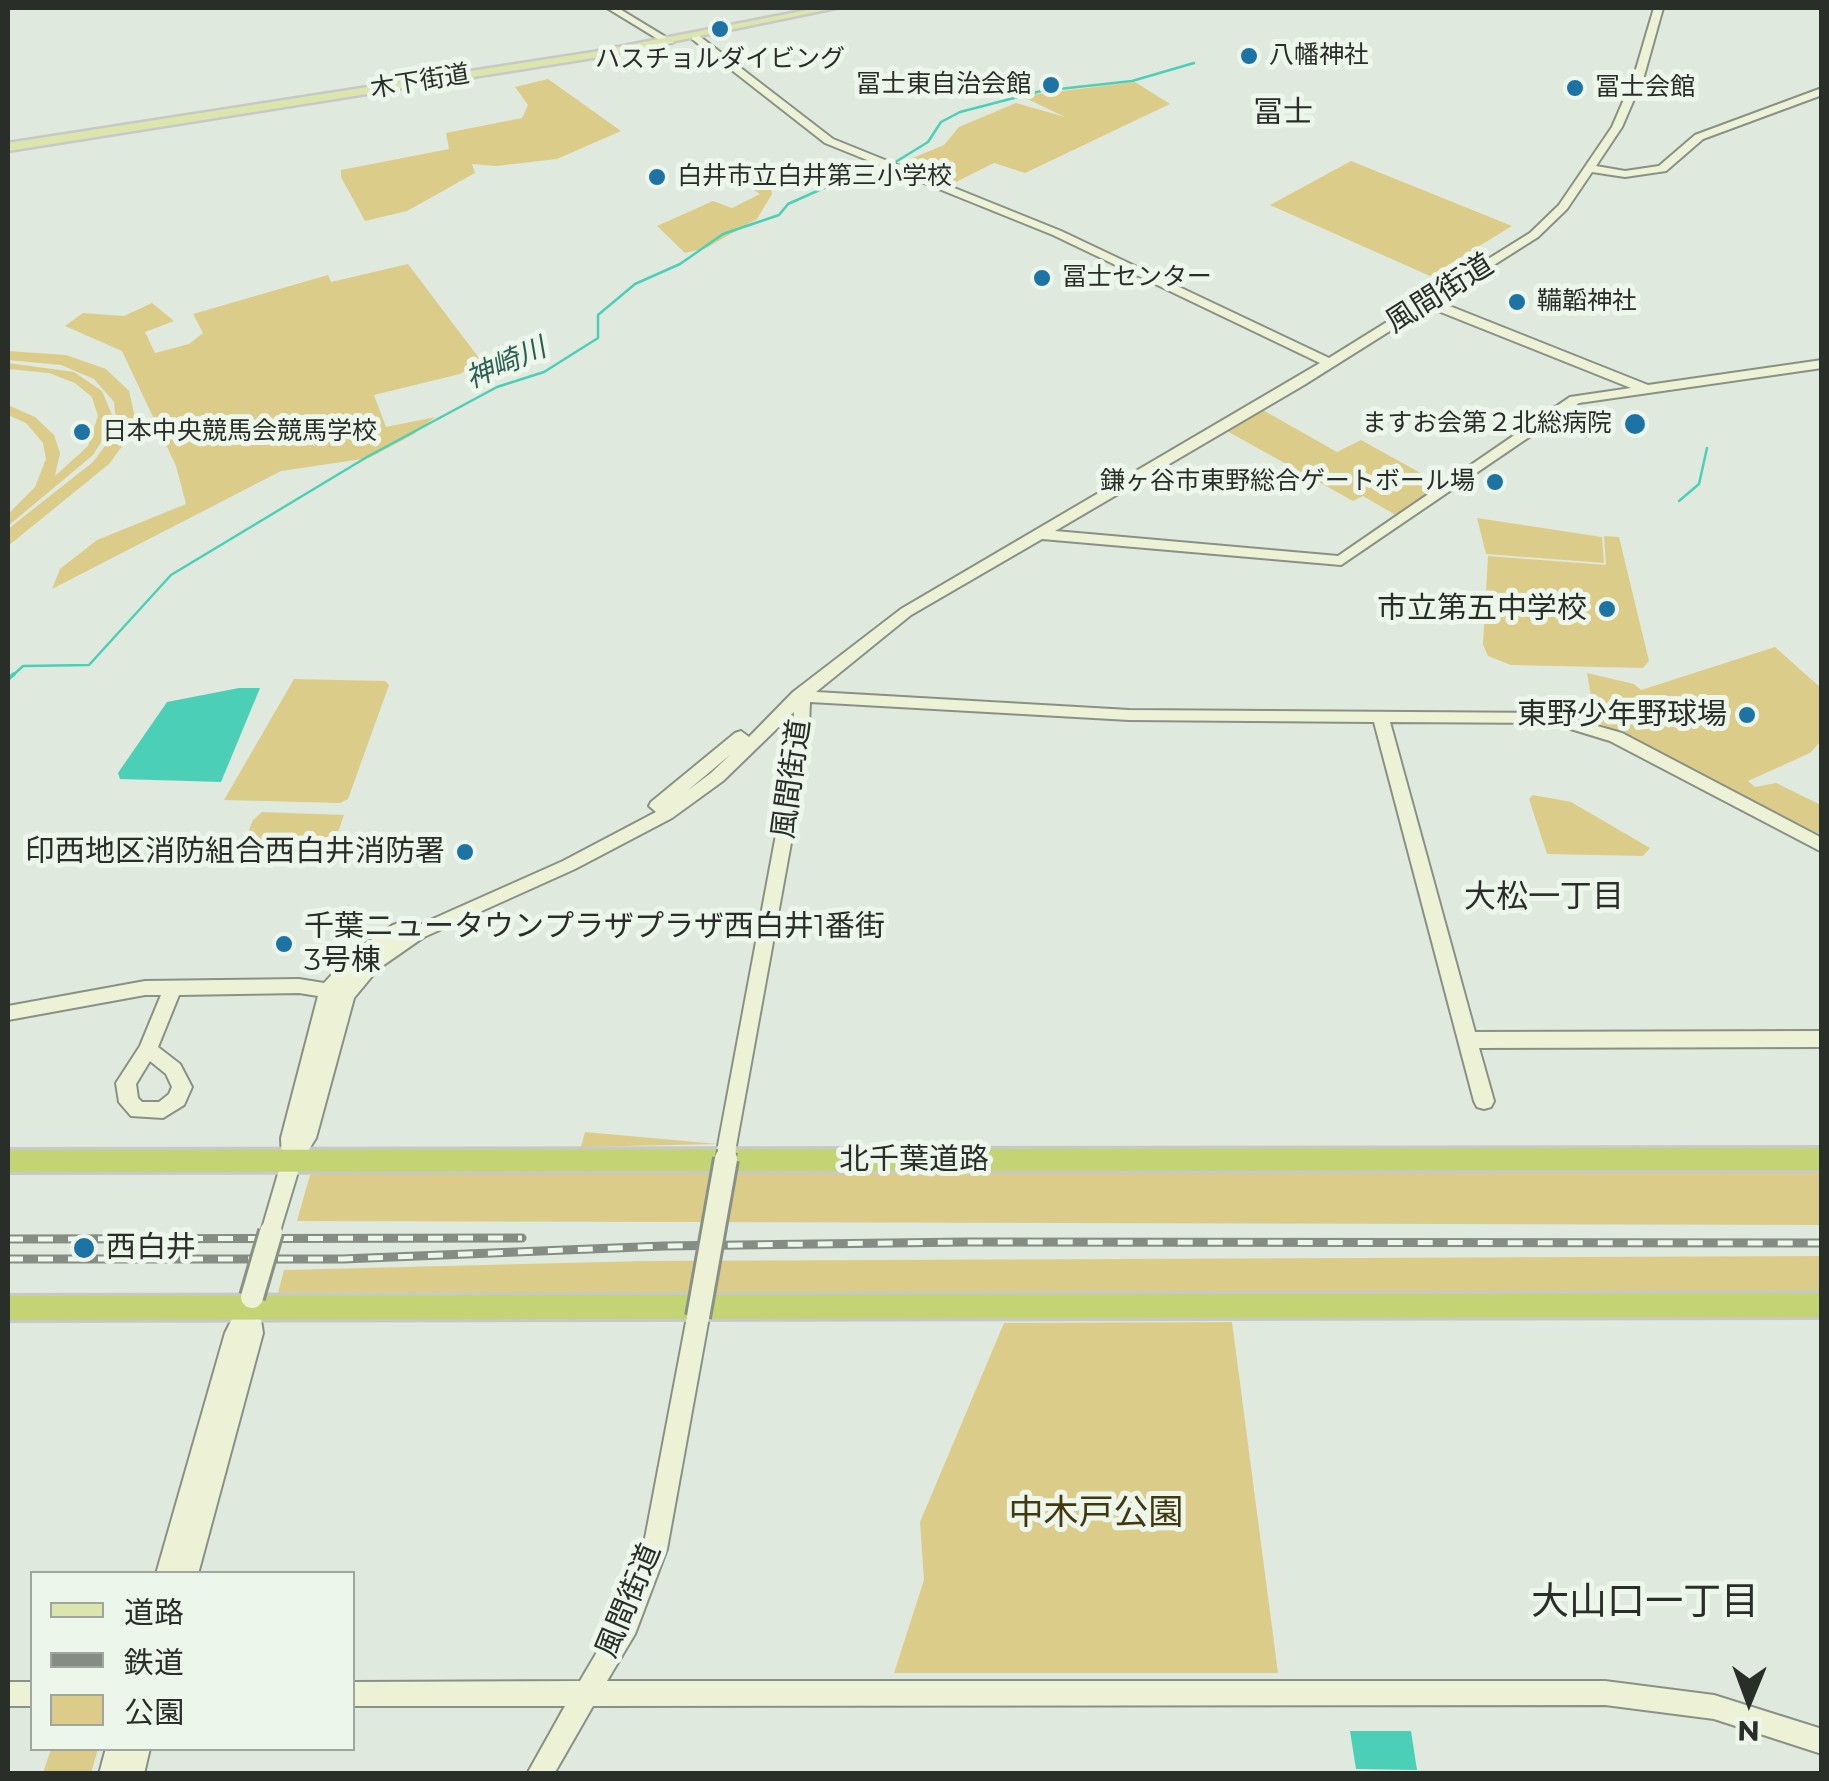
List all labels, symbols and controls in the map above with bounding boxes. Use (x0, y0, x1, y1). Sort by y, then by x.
marker: ハスチョルダイビング (709, 18, 731, 40)
place label: 八幡神社 (1269, 41, 1369, 71)
place label: ハスチョルダイビング (595, 45, 845, 75)
marker: 八幡神社 (1238, 45, 1260, 67)
street label: 木下街道 (368, 59, 472, 105)
place label: 冨士東自治会館 (856, 70, 1031, 100)
place label: 冨士会館 (1595, 73, 1695, 103)
marker: 冨士東自治会館 (1040, 74, 1062, 96)
marker: 冨士会館 (1564, 77, 1586, 99)
district label: 冨士 (1253, 95, 1313, 131)
place label: 白井市立白井第三小学校 (677, 162, 952, 192)
marker: 白井市立白井第三小学校 (646, 166, 668, 188)
street label: 風間街道 (1380, 247, 1500, 341)
place label: 冨士センター (1062, 263, 1212, 293)
marker: 冨士センター (1031, 267, 1053, 289)
place label: 鞴韜神社 (1537, 287, 1637, 317)
marker: 鞴韜神社 (1506, 291, 1528, 313)
water label: 神崎川 (461, 332, 551, 396)
place label: ますお会第２北総病院 (1362, 409, 1612, 439)
marker: ますお会第２北総病院 (1622, 411, 1648, 437)
place label: 日本中央競馬会競馬学校 (102, 417, 377, 447)
marker: 日本中央競馬会競馬学校 (71, 421, 93, 443)
place label: 鎌ヶ谷市東野総合ゲートボール場 (1100, 467, 1475, 497)
marker: 鎌ヶ谷市東野総合ゲートボール場 (1484, 471, 1506, 493)
place label: 市立第五中学校 (1377, 591, 1587, 627)
marker: 市立第五中学校 (1596, 598, 1618, 620)
place label: 東野少年野球場 (1517, 697, 1727, 733)
marker: 東野少年野球場 (1736, 704, 1758, 726)
street label: 風間街道 (766, 717, 818, 841)
place label: 印西地区消防組合西白井消防署 (25, 834, 445, 870)
marker: 印西地区消防組合西白井消防署 (454, 841, 476, 863)
district label: 大松一丁目 (1464, 879, 1624, 917)
place label: 千葉ニュータウンプラザプラザ西白井1番街 3号棟 (304, 909, 885, 980)
marker: 千葉ニュータウンプラザプラザ西白井1番街 3号棟 (273, 933, 295, 955)
street label: 北千葉道路 (839, 1142, 989, 1178)
place label: 西白井 (106, 1230, 196, 1266)
marker: 西白井 (71, 1235, 97, 1261)
park label: 中木戸公園 (1009, 1493, 1183, 1535)
street label: 風間街道 (589, 1539, 669, 1663)
legend (30, 1571, 355, 1751)
district label: 大山口一丁目 (1531, 1580, 1759, 1626)
text: 道路 (124, 1594, 184, 1631)
text: 鉄道 (124, 1644, 184, 1681)
north arrow (1699, 1651, 1799, 1751)
text: 公園 (124, 1694, 184, 1731)
text: N (1737, 1714, 1760, 1748)

